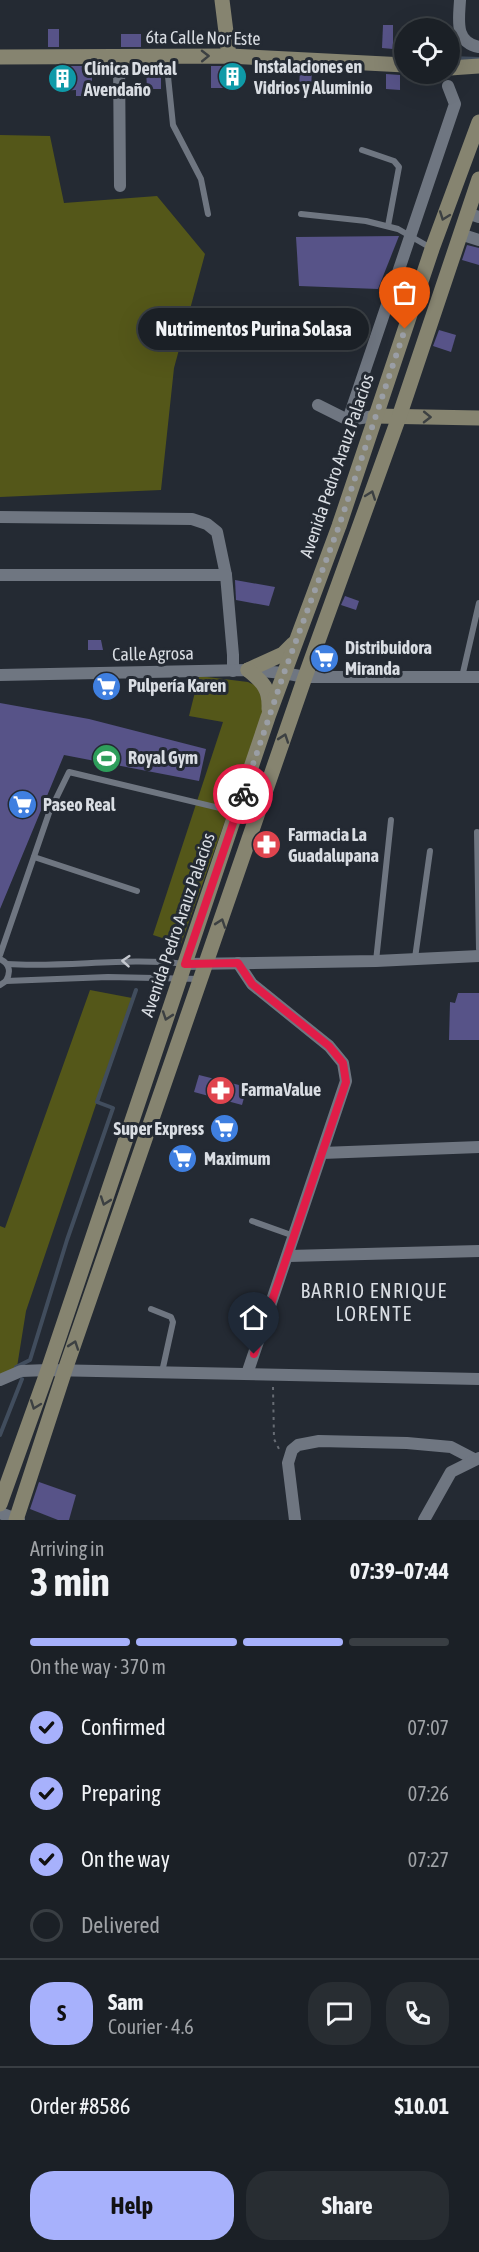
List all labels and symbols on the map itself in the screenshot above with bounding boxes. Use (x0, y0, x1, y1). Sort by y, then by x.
street label: 6ta Calle Nor Este (145, 26, 261, 49)
one-way arrow (201, 50, 210, 62)
place label: Instalaciones en Vidrios y Aluminio (253, 56, 373, 98)
place label: Clínica Dental Avendaño (83, 58, 177, 100)
building icon: Instalaciones en Vidrios y Aluminio (217, 61, 249, 93)
building icon: Clínica Dental Avendaño (47, 63, 79, 95)
one-way arrow (438, 210, 451, 221)
pin (379, 267, 430, 329)
callout: Nutrimentos Purina Solasa (138, 308, 369, 350)
street label: Avenida Pedro Arauz Palacios (295, 371, 378, 561)
one-way arrow (423, 411, 432, 423)
one-way arrow (364, 490, 377, 501)
place label: Distribuidora Miranda (345, 637, 432, 679)
street label: Calle Agrosa (112, 642, 194, 665)
supermarket icon: Distribuidora Miranda (308, 642, 340, 674)
supermarket icon: Pulpería Karen (91, 670, 123, 702)
place label: Pulpería Karen (128, 675, 227, 696)
one-way arrow (277, 733, 290, 744)
sports icon: Royal Gym (91, 742, 123, 774)
place label: Royal Gym (128, 747, 198, 768)
courier (213, 764, 273, 824)
supermarket icon: Paseo Real (6, 789, 38, 821)
place label: Paseo Real (43, 794, 116, 815)
place label: Farmacia La Guadalupana (288, 824, 379, 866)
pharmacy icon: Farmacia La Guadalupana (251, 829, 283, 861)
street label: Avenida Pedro Arauz Palacios (136, 830, 219, 1020)
one-way arrow (214, 918, 226, 929)
one-way arrow (122, 955, 131, 968)
one-way arrow (162, 1010, 175, 1021)
pharmacy icon: FarmaValue (204, 1074, 236, 1106)
place label: FarmaValue (241, 1079, 321, 1100)
supermarket icon: Super Express (209, 1113, 241, 1145)
place label: Super Express (114, 1118, 205, 1139)
supermarket icon: Maximum (167, 1143, 199, 1175)
place label: Maximum (204, 1148, 270, 1169)
one-way arrow (100, 1195, 112, 1206)
district label: BARRIO ENRIQUE LORENTE (300, 1279, 448, 1325)
pin (228, 1292, 279, 1354)
one-way arrow (66, 1340, 79, 1351)
one-way arrow (30, 1399, 43, 1410)

